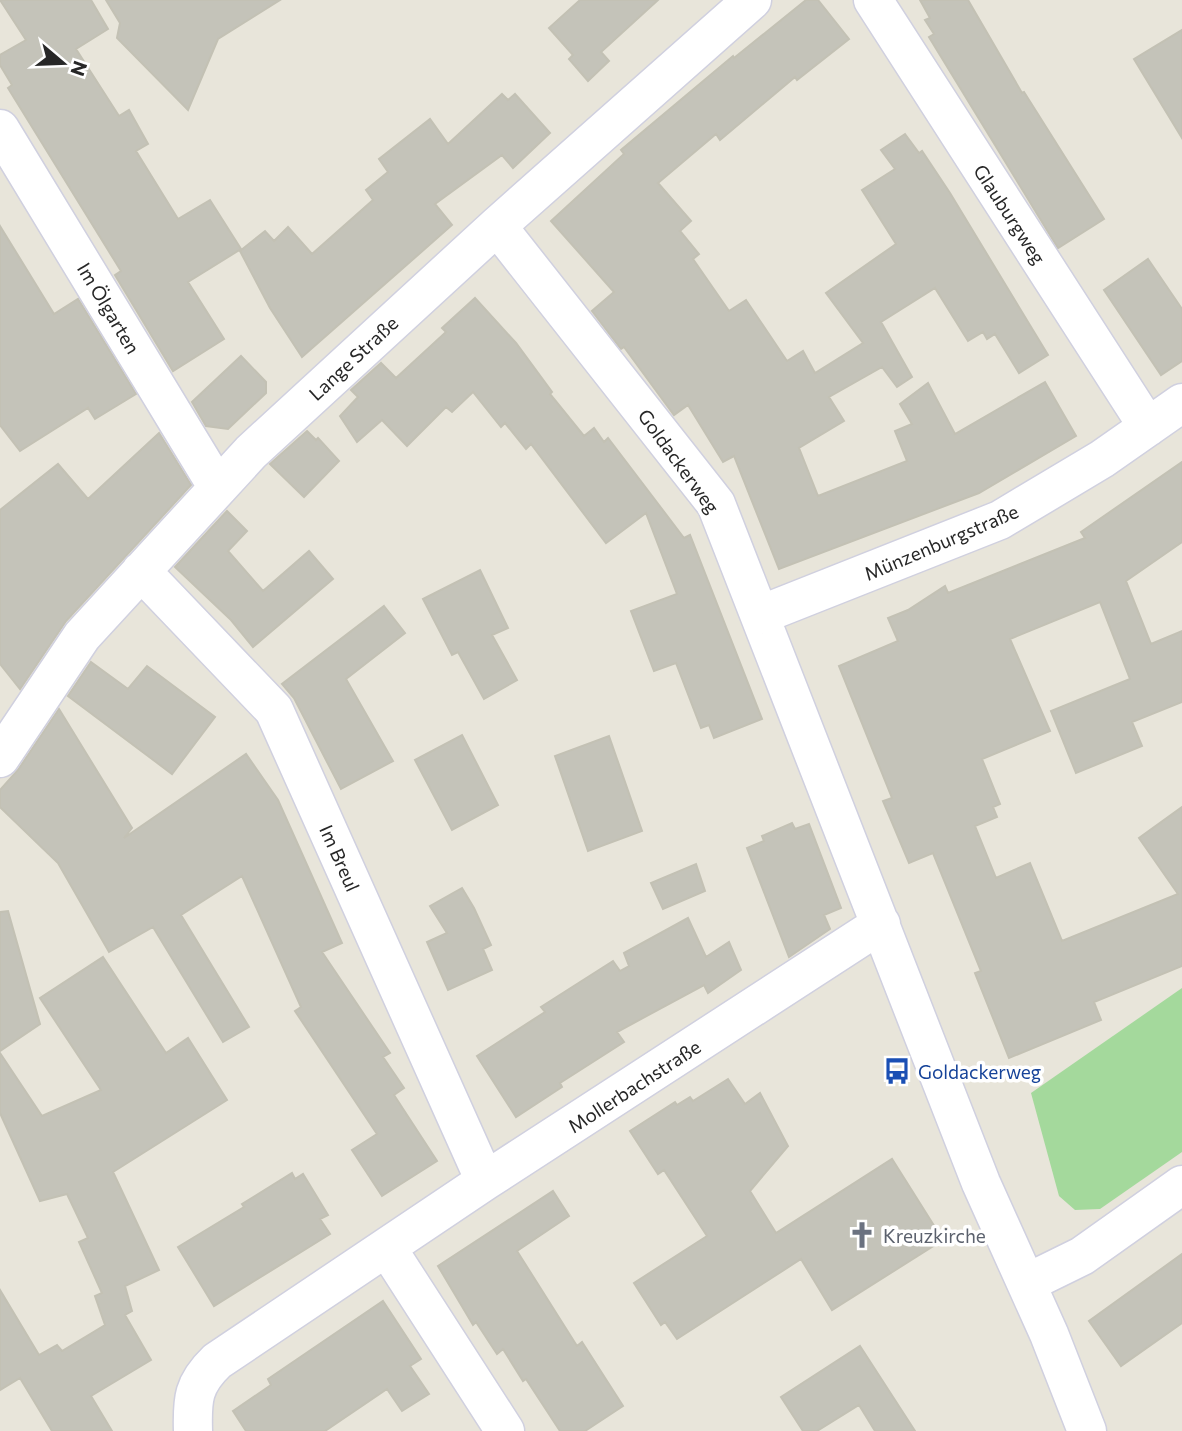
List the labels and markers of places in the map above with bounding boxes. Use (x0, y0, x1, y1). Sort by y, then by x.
bus stop icon: Goldackerweg (882, 1056, 912, 1086)
place label: Goldackerweg (918, 1060, 1041, 1083)
church icon: Kreuzkirche (847, 1220, 877, 1250)
place label: Kreuzkirche (883, 1224, 986, 1247)

